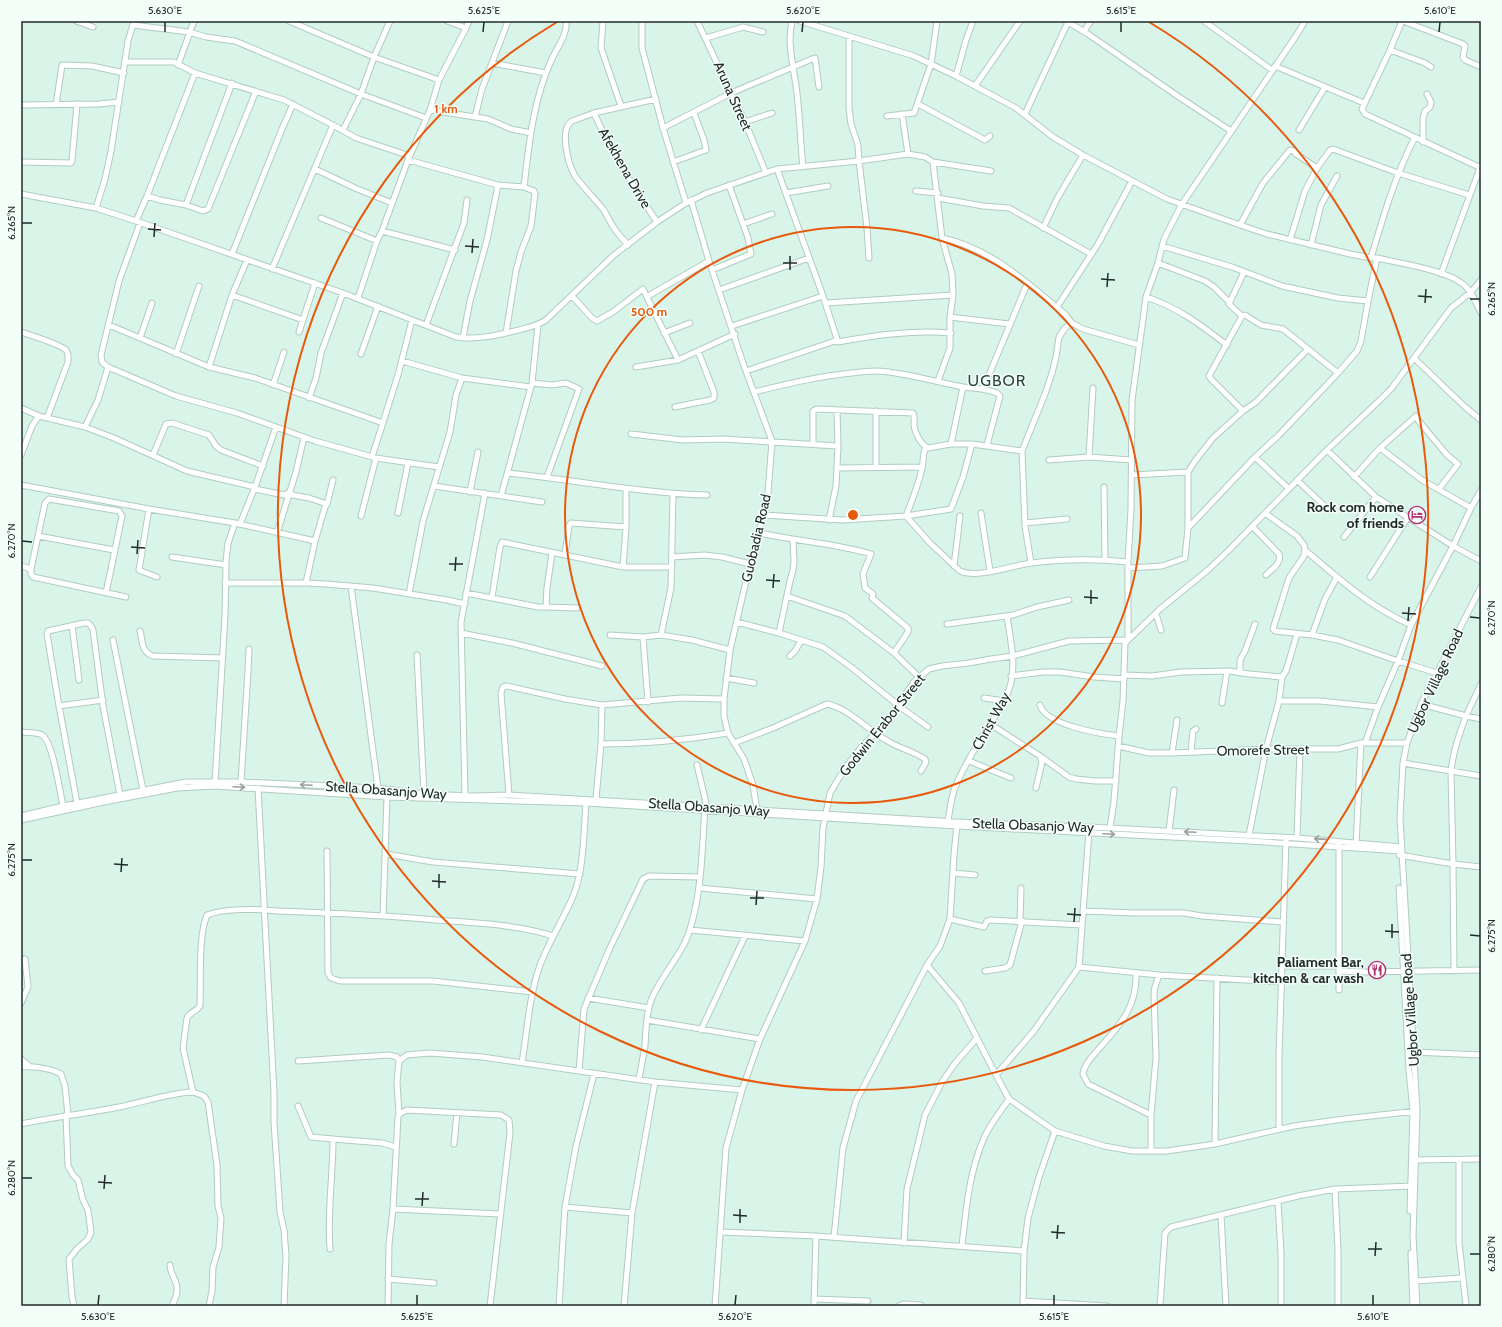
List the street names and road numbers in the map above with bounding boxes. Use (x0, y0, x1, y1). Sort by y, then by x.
street label: Aruna Street (710, 59, 756, 134)
street label: Afekhena Drive (595, 124, 655, 212)
street label: Guobadia Road (737, 492, 775, 584)
street label: Ugbor Village Road (1403, 626, 1467, 736)
street label: Godwin Erabor Street (835, 670, 929, 780)
street label: Christ Way (968, 689, 1014, 753)
street label: Omorefe Street (1216, 740, 1310, 760)
street label: Stella Obasanjo Way (325, 777, 447, 803)
street label: Stella Obasanjo Way (648, 794, 770, 820)
street label: Stella Obasanjo Way (972, 814, 1094, 836)
street label: Ugbor Village Road (1397, 953, 1423, 1067)

